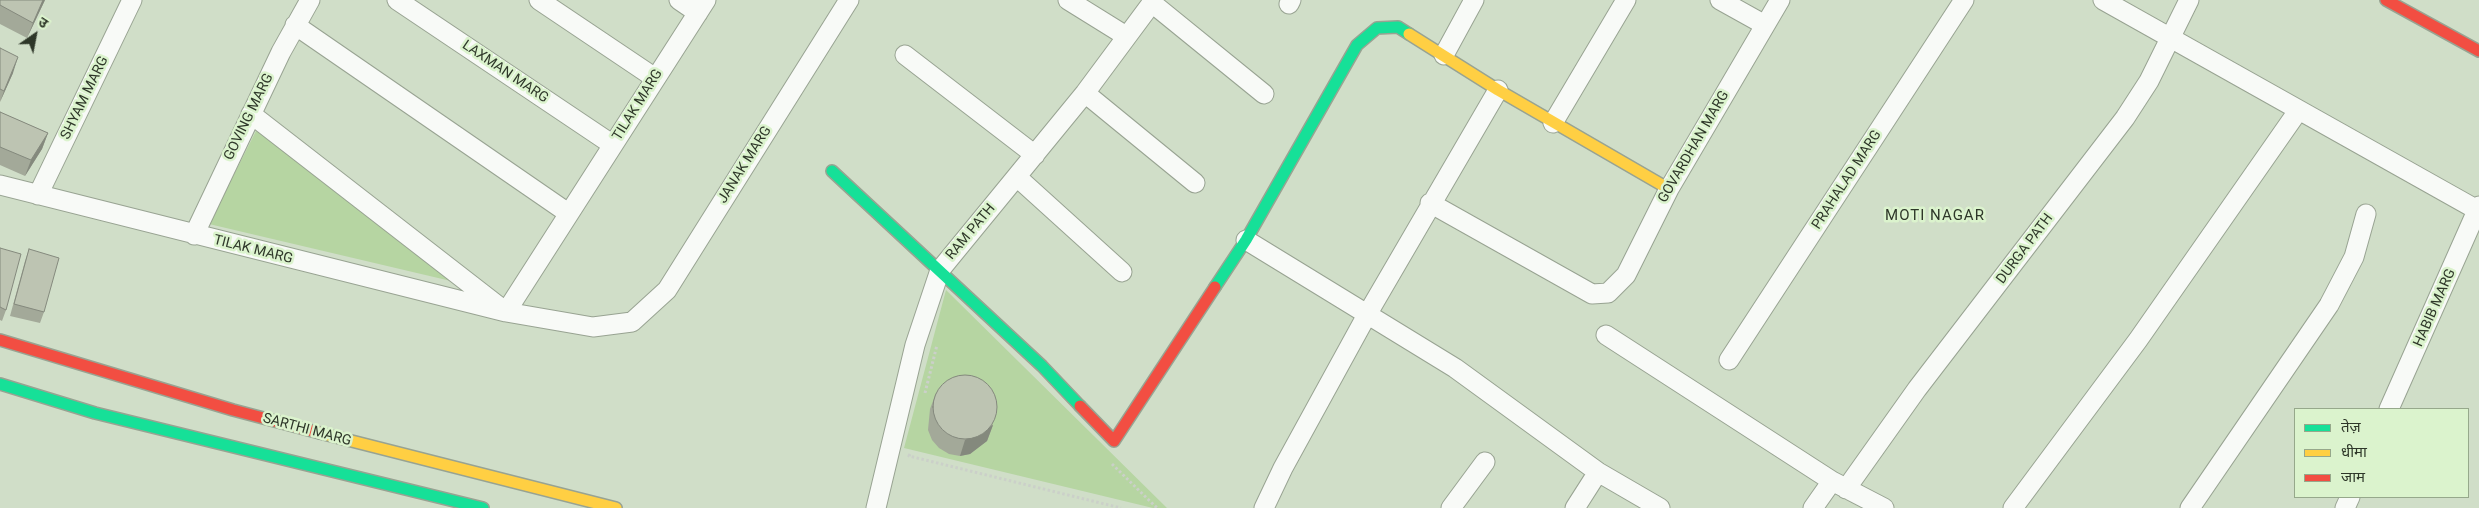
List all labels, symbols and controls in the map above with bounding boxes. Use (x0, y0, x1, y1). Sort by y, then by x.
north arrow (10, 10, 60, 60)
text: उ (35, 13, 51, 31)
street label: LAXMAN MARG (459, 37, 551, 107)
street label: SHYAM MARG (58, 54, 112, 142)
street label: TILAK MARG (609, 66, 667, 144)
street label: GOVING MARG (221, 71, 277, 163)
street label: GOVARDHAN MARG (1655, 88, 1733, 206)
street label: JANAK MARG (715, 123, 775, 207)
street label: PRAHALAD MARG (1809, 127, 1885, 233)
street label: RAM PATH (943, 201, 999, 263)
district label: MOTI NAGAR (1884, 207, 1986, 225)
street label: DURGA PATH (1993, 211, 2057, 287)
street label: TILAK MARG (212, 232, 294, 268)
street label: HABIB MARG (2410, 266, 2460, 350)
legend (2294, 408, 2469, 498)
street label: SARTHI MARG (261, 410, 353, 450)
text: तेज़ (2341, 418, 2361, 436)
text: धीमा (2341, 443, 2367, 461)
text: जाम (2341, 468, 2365, 486)

